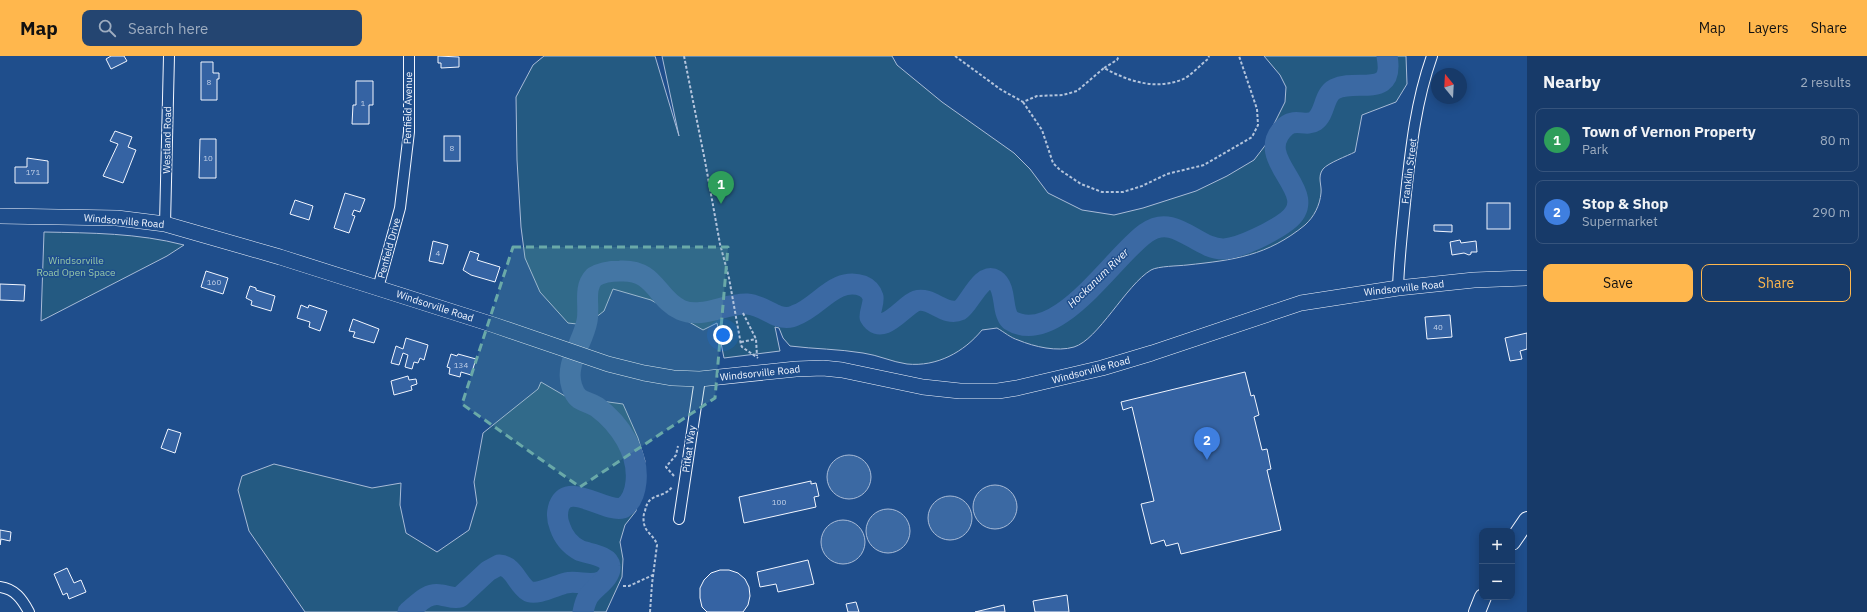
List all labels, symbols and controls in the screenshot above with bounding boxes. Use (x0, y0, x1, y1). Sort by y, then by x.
search box (82, 10, 362, 46)
text: Map (20, 16, 58, 40)
icon: search (96, 17, 118, 39)
text: Search here (128, 19, 208, 38)
text: Map (1699, 19, 1726, 37)
text: Layers (1748, 19, 1789, 37)
text: Share (1811, 19, 1847, 37)
north arrow (1431, 68, 1467, 104)
street label: Penfield Avenue (401, 71, 415, 144)
text: Nearby (1543, 71, 1601, 93)
text: 2 results (1800, 74, 1851, 91)
house number: 8 (207, 77, 212, 87)
house number: 1 (361, 98, 366, 108)
street label: Westland Road (160, 106, 174, 174)
text: Town of Vernon Property (1582, 122, 1756, 141)
text: 1 (1553, 132, 1561, 149)
text: 80 m (1820, 132, 1850, 149)
street label: Franklin Street (1399, 137, 1420, 205)
text: Park (1582, 141, 1608, 158)
house number: 8 (450, 143, 455, 153)
house number: 10 (203, 153, 213, 163)
house number: 171 (26, 167, 40, 177)
pin: 1 (708, 171, 734, 204)
text: Stop & Shop (1582, 194, 1668, 213)
text: 2 (1553, 204, 1561, 221)
text: 290 m (1812, 204, 1850, 221)
street label: Windsorville Road (83, 211, 165, 231)
text: Supermarket (1582, 213, 1658, 230)
street label: Penfield Drive (375, 216, 403, 280)
water label: Hockanum River (1064, 245, 1132, 311)
house number: 4 (436, 248, 441, 258)
park label: Windsorville Road Open Space (36, 254, 116, 279)
button: Save (1543, 264, 1693, 302)
button: Share (1701, 264, 1851, 302)
house number: 160 (207, 277, 221, 287)
street label: Windsorville Road (1363, 277, 1445, 299)
street label: Windsorville Road (395, 287, 475, 325)
house number: 40 (1433, 322, 1443, 332)
your location (713, 325, 733, 345)
street label: Windsorville Road (1050, 353, 1132, 387)
house number: 134 (454, 360, 468, 370)
street label: Windsorville Road (719, 362, 801, 384)
street label: Pitkat Way (679, 425, 699, 473)
pin: 2 (1194, 427, 1220, 460)
house number: 100 (772, 497, 786, 507)
map controls (1479, 528, 1515, 600)
button: + (1479, 528, 1515, 564)
button: − (1479, 564, 1515, 600)

